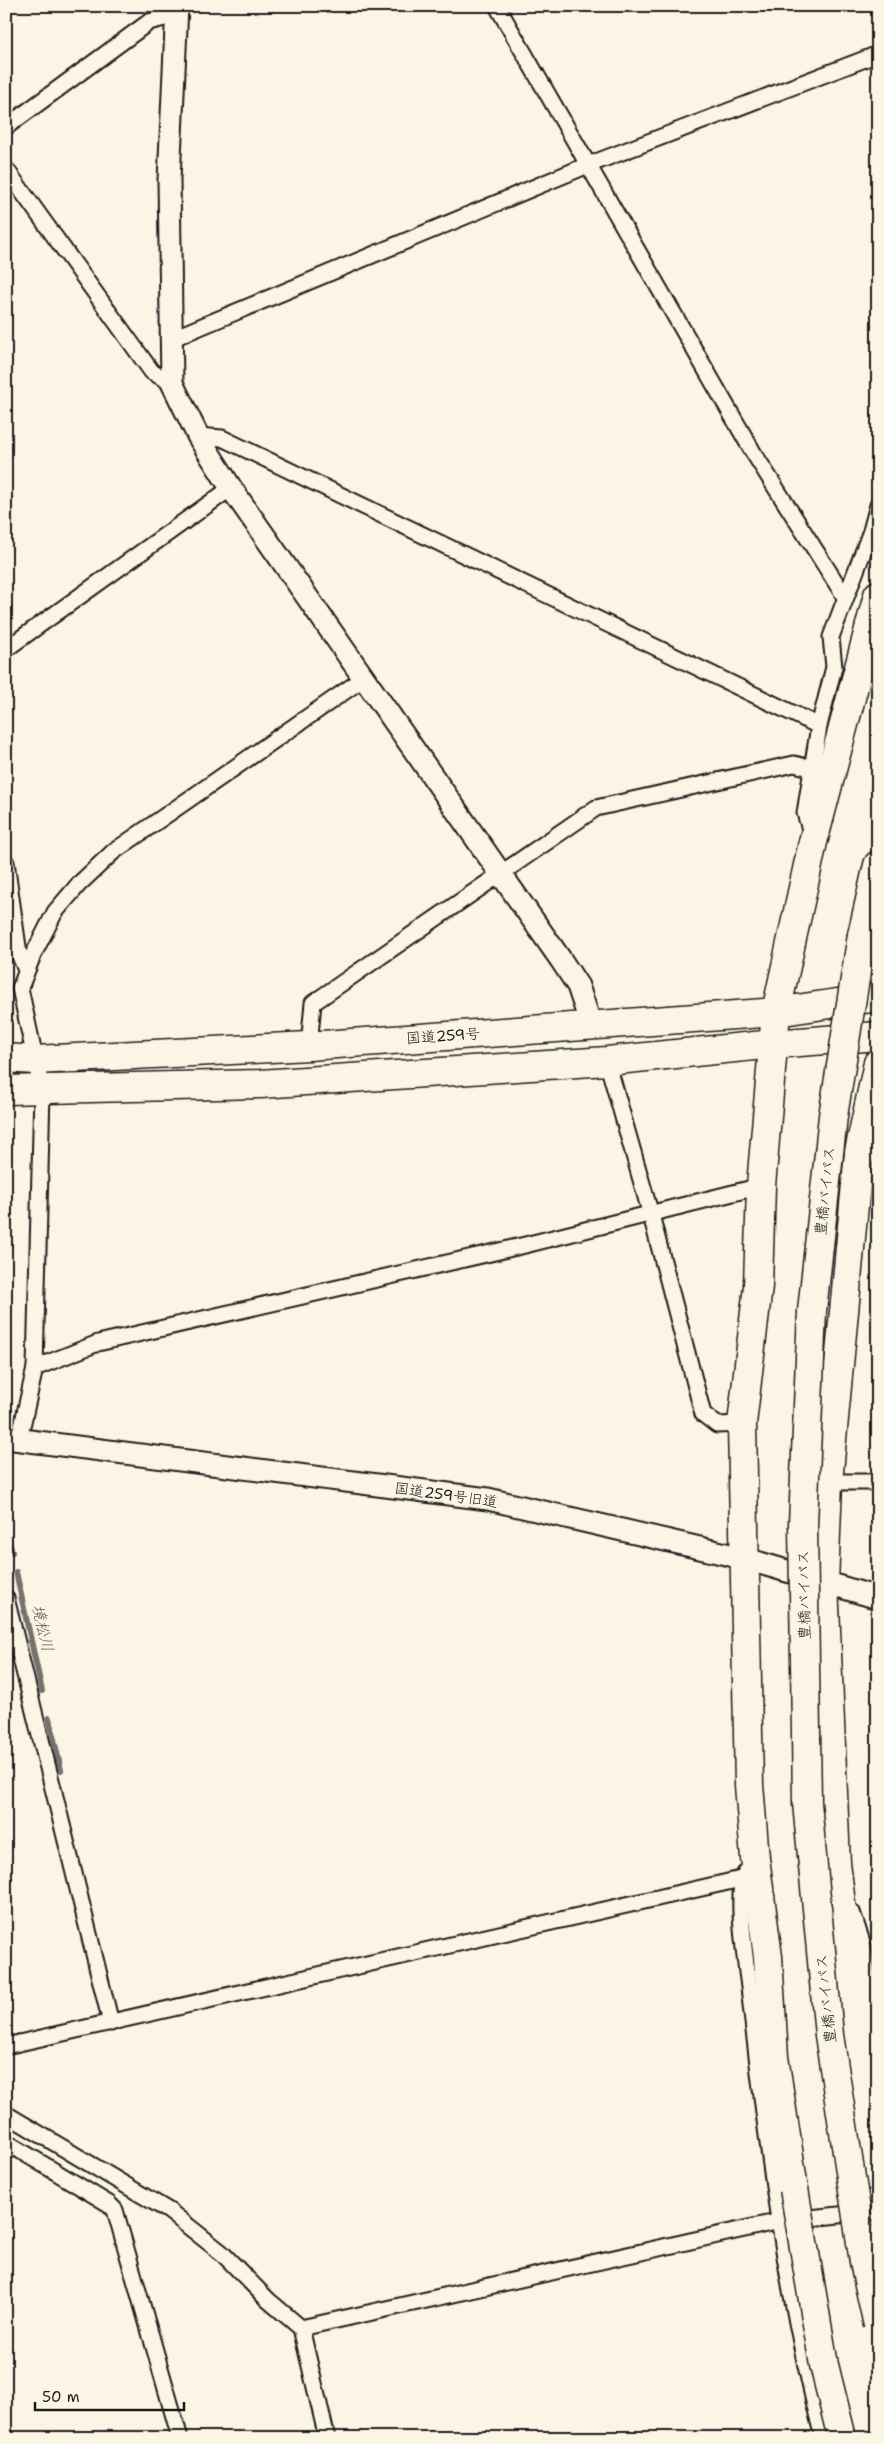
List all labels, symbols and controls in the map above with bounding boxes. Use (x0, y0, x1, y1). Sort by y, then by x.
street label: 国道259号 (405, 1023, 481, 1049)
street label: 豊橋バイパス (810, 1145, 840, 1237)
street label: 国道259号旧道 (393, 1478, 499, 1512)
street label: 豊橋バイパス (793, 1550, 815, 1640)
water label: 境松川 (27, 1602, 59, 1654)
street label: 豊橋バイパス (811, 1953, 841, 2045)
scale bar (35, 2379, 184, 2411)
text: 50 m (42, 2387, 80, 2407)

